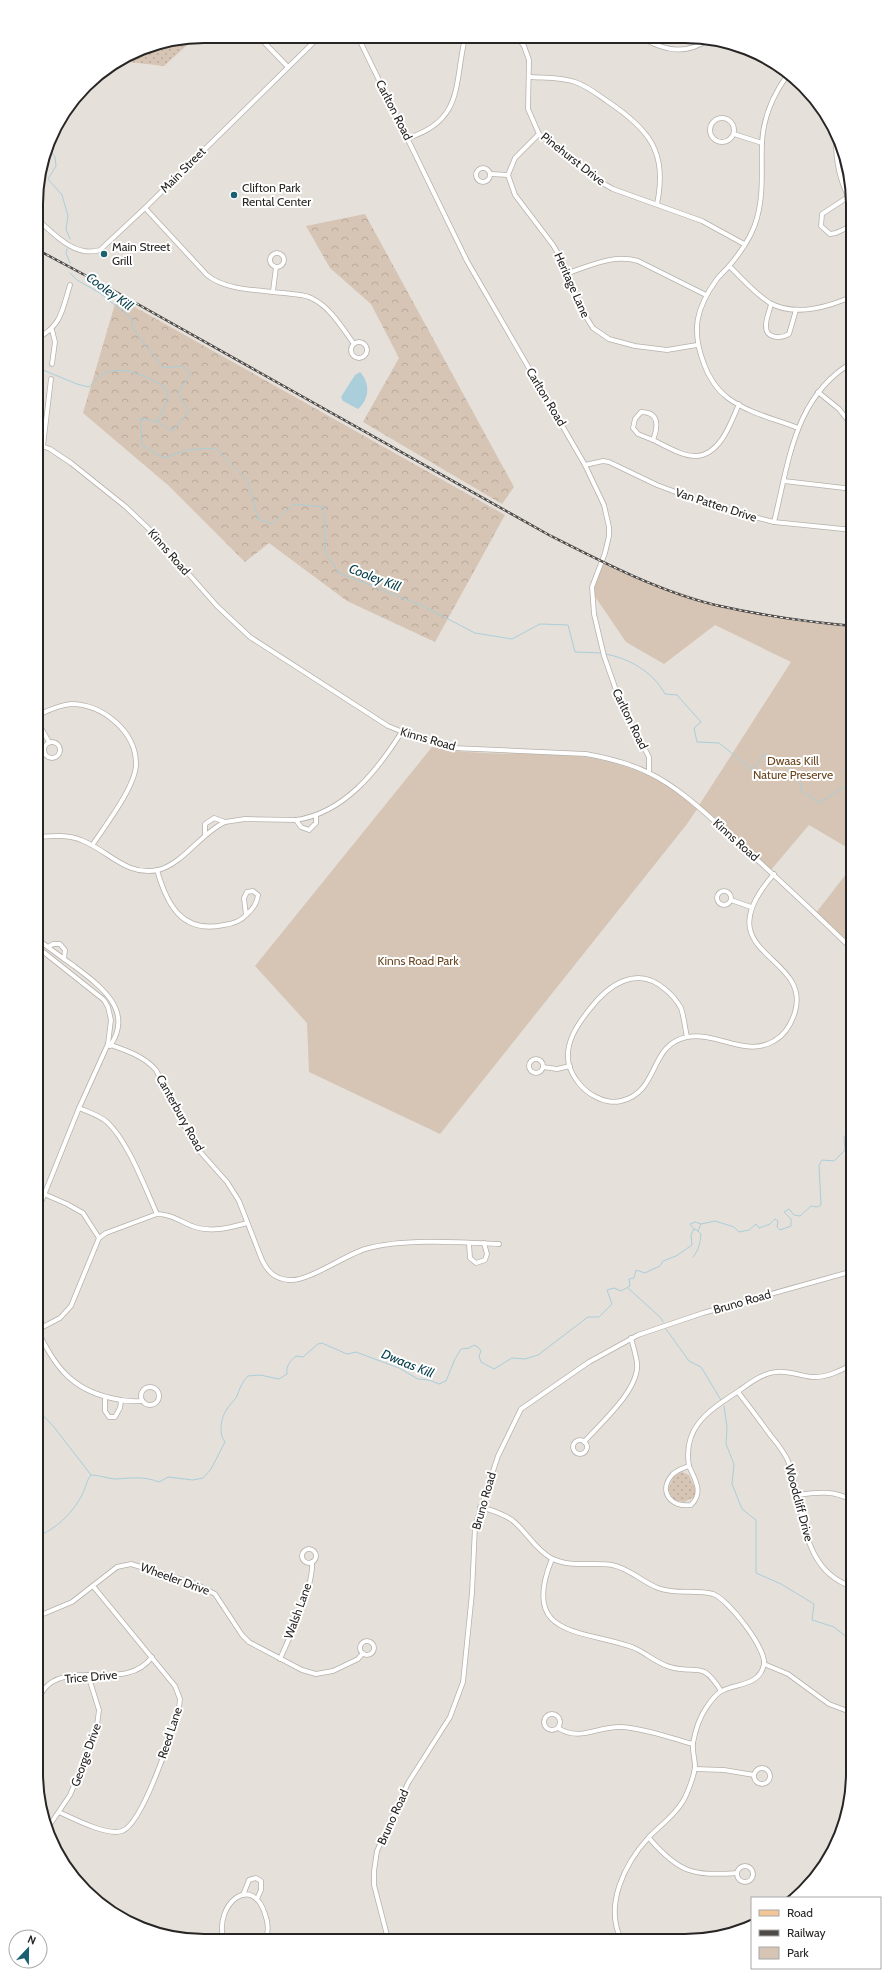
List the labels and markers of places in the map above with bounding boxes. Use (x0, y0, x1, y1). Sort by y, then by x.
place label: Clifton Park Rental Center (242, 180, 311, 209)
marker: Clifton Park Rental Center (229, 190, 239, 200)
place label: Main Street Grill (112, 239, 170, 268)
marker: Main Street Grill (99, 249, 109, 259)

